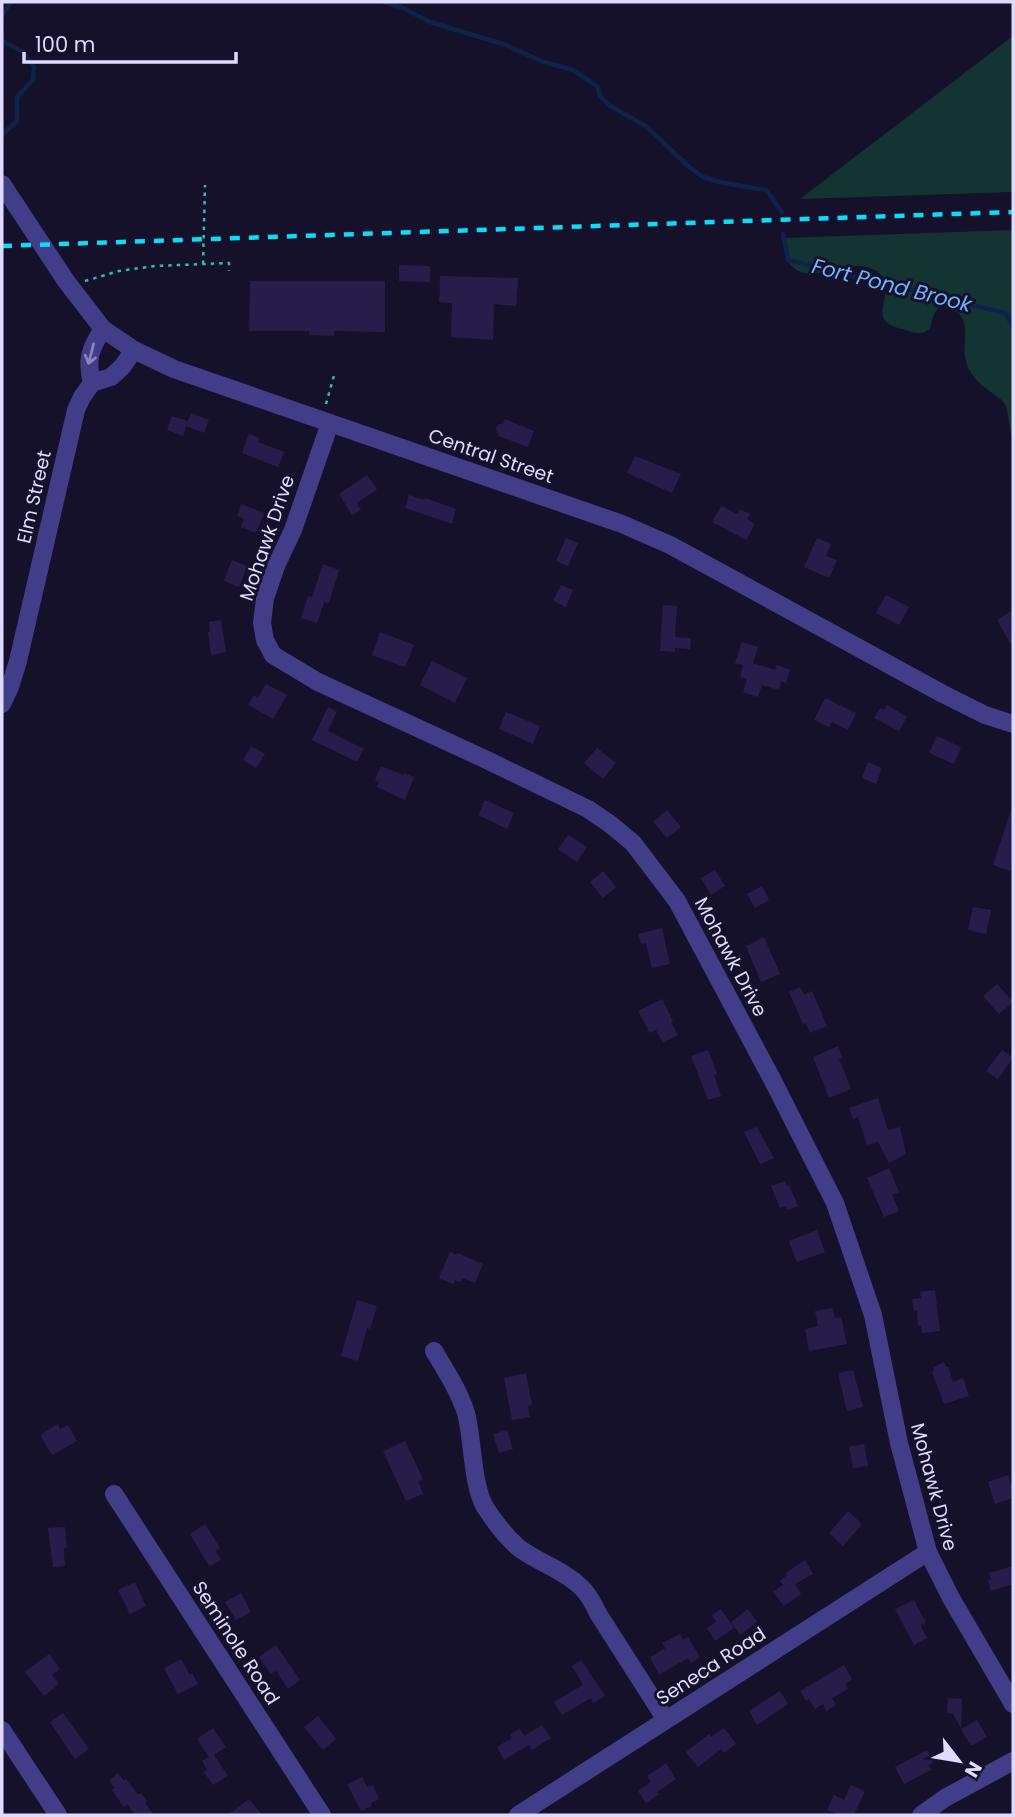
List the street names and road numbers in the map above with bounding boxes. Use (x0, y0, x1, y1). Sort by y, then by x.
street label: Central Street (425, 422, 557, 490)
street label: Elm Street (10, 448, 58, 546)
street label: Mohawk Drive (233, 471, 301, 605)
street label: Mohawk Drive (688, 893, 774, 1021)
street label: Mohawk Drive (904, 1420, 964, 1554)
street label: Seminole Road (186, 1576, 286, 1710)
street label: Seneca Road (651, 1620, 771, 1712)

